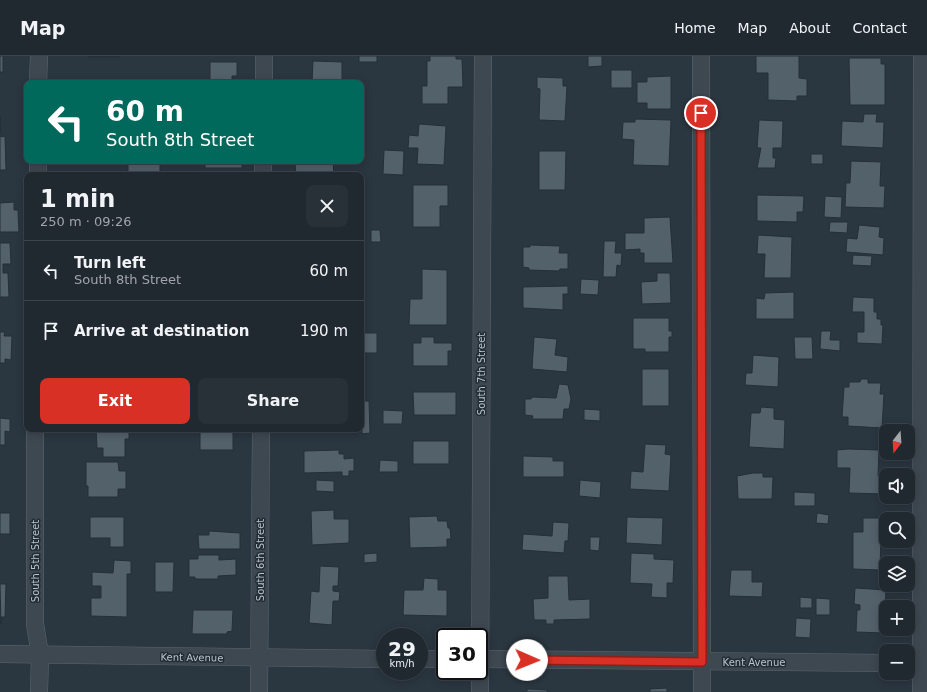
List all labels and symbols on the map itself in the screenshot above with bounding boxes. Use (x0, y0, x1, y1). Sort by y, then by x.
pin (684, 96, 718, 130)
street label: South 7th Street (476, 333, 487, 415)
north arrow (879, 424, 915, 460)
street label: South 6th Street (255, 519, 266, 601)
street label: South 5th Street (30, 520, 41, 602)
speed limit sign: 30 (436, 628, 488, 680)
position arrow (506, 639, 548, 681)
street label: Kent Avenue (160, 651, 223, 664)
street label: Kent Avenue (723, 657, 785, 668)

